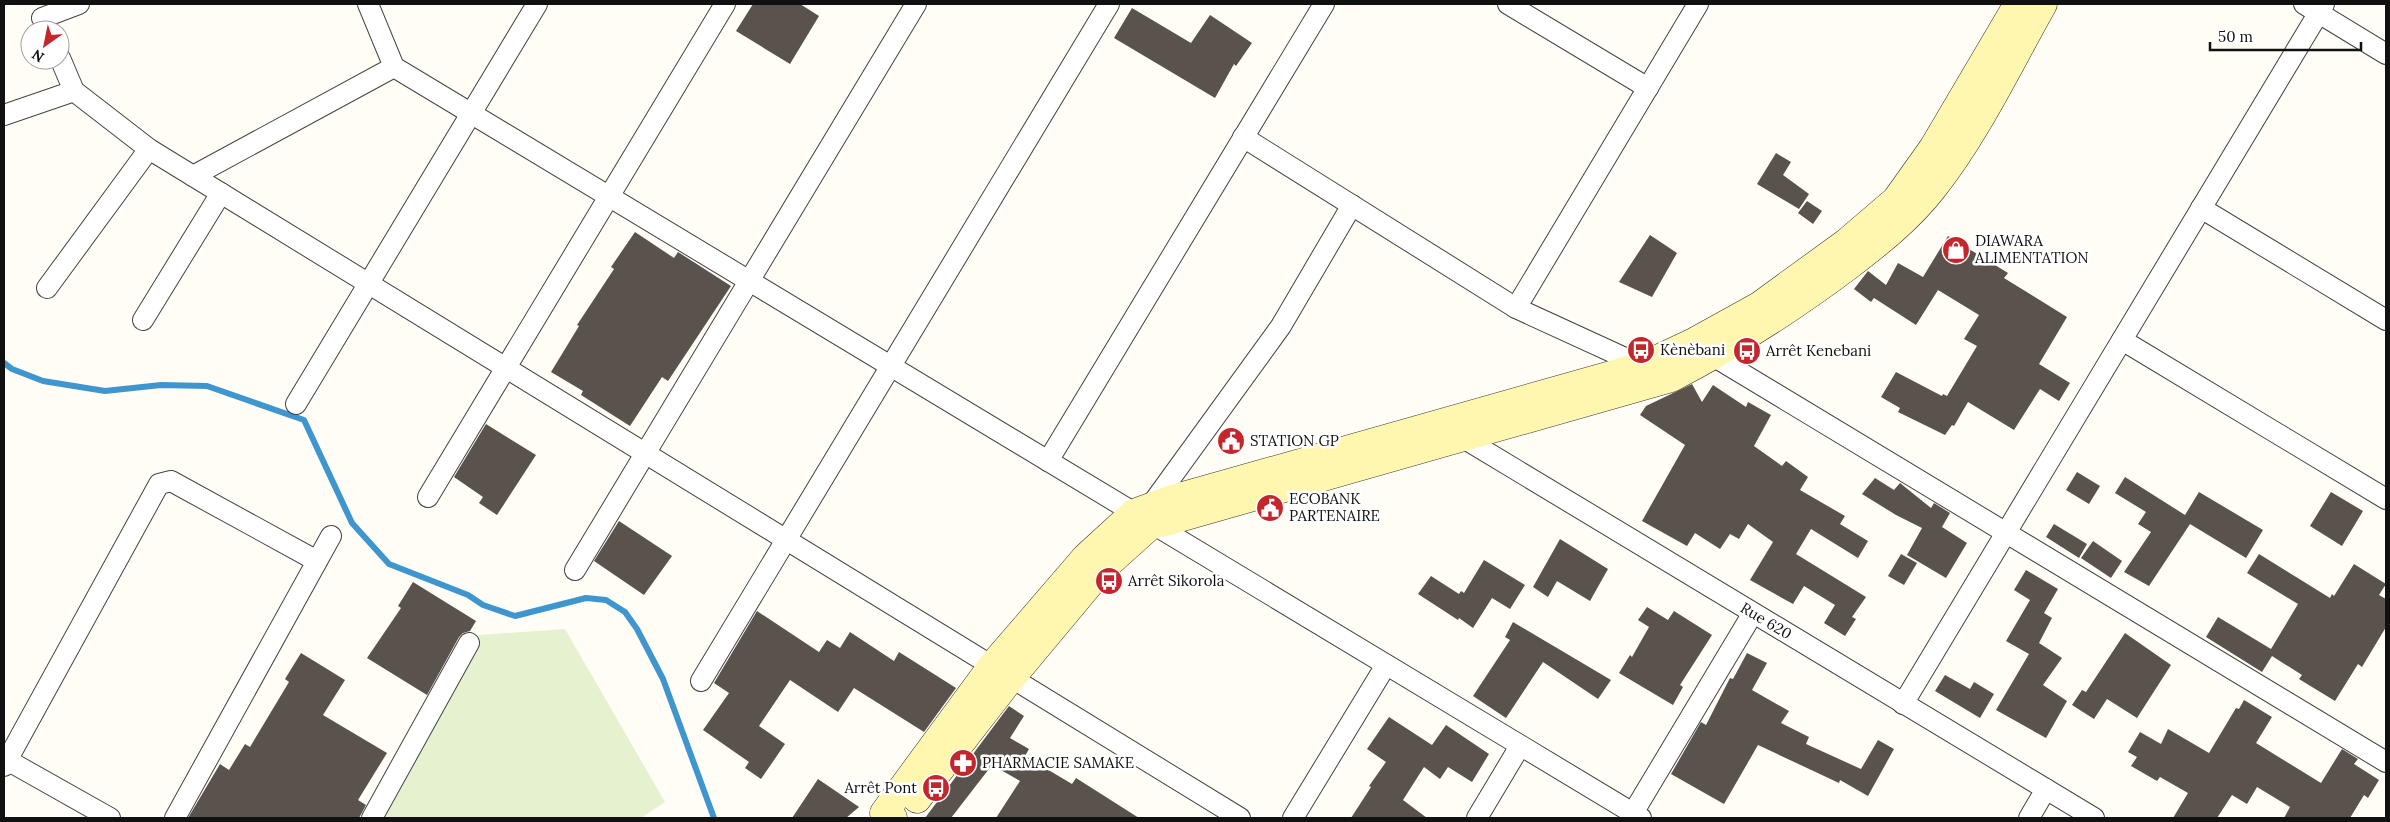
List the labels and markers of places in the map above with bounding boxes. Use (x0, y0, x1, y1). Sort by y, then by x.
place label: DIAWARA ALIMENTATION (1974, 231, 2089, 267)
shop icon: DIAWARA ALIMENTATION (1941, 235, 1971, 265)
bus stop icon: Kènèbani (1626, 335, 1656, 365)
bus stop icon: Arrêt Kenebani (1732, 336, 1762, 366)
place label: Kènèbani (1660, 340, 1725, 359)
place label: Arrêt Kenebani (1765, 341, 1871, 360)
public building icon: STATION GP (1216, 426, 1246, 456)
place label: STATION GP (1250, 431, 1339, 450)
place label: ECOBANK PARTENAIRE (1289, 489, 1380, 525)
public building icon: ECOBANK PARTENAIRE (1255, 493, 1285, 523)
bus stop icon: Arrêt Sikorola (1094, 566, 1124, 596)
place label: Arrêt Sikorola (1127, 571, 1225, 590)
pharmacy icon: PHARMACIE SAMAKE (948, 748, 978, 778)
place label: PHARMACIE SAMAKE (982, 753, 1134, 772)
bus stop icon: Arrêt Pont (921, 773, 951, 803)
place label: Arrêt Pont (843, 778, 917, 797)

